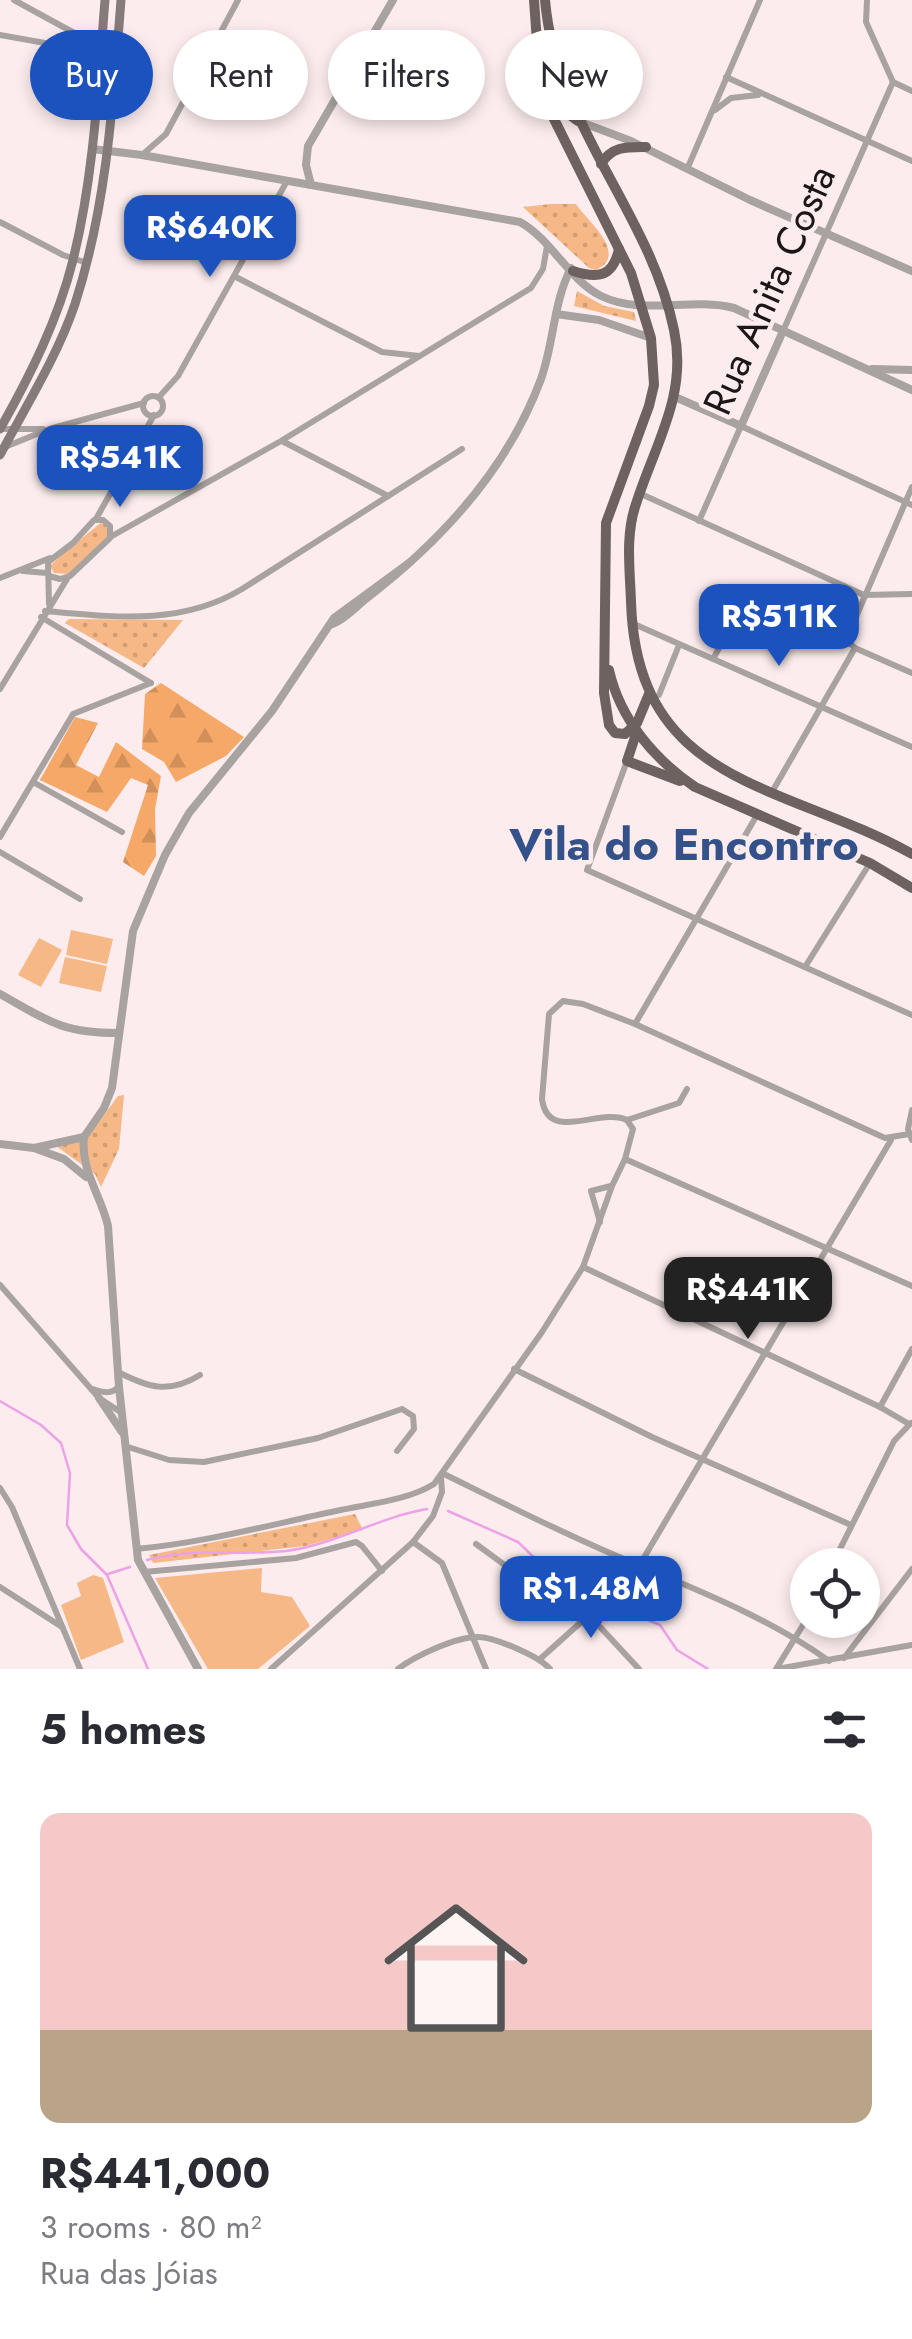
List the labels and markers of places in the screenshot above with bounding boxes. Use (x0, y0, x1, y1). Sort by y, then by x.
pin: R$640K (129, 195, 291, 280)
pin: R$541K (39, 425, 201, 510)
pin: R$511K (698, 584, 860, 669)
pin: R$441K (667, 1257, 829, 1342)
pin: R$1.48M (499, 1556, 683, 1641)

